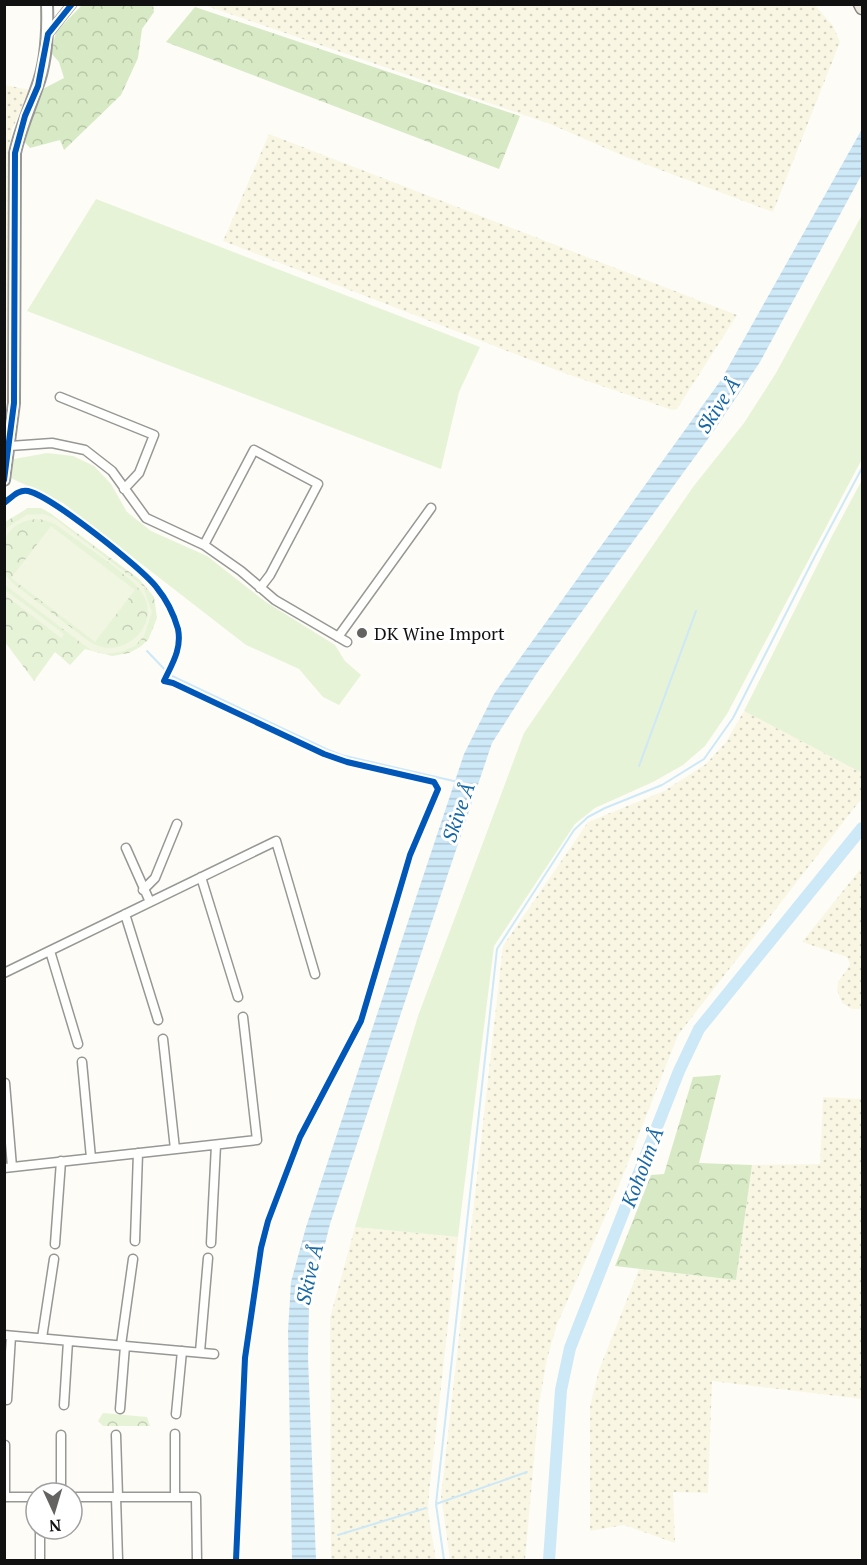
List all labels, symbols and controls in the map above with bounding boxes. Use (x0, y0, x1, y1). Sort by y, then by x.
water label: Skive Å (690, 372, 746, 438)
place label: DK Wine Import (374, 621, 505, 645)
marker: DK Wine Import (355, 626, 369, 640)
water label: Skive Å (435, 779, 481, 845)
water label: Koholm Å (614, 1123, 669, 1212)
water label: Skive Å (289, 1241, 329, 1307)
north arrow (24, 1481, 84, 1541)
text: N (48, 1515, 62, 1537)

